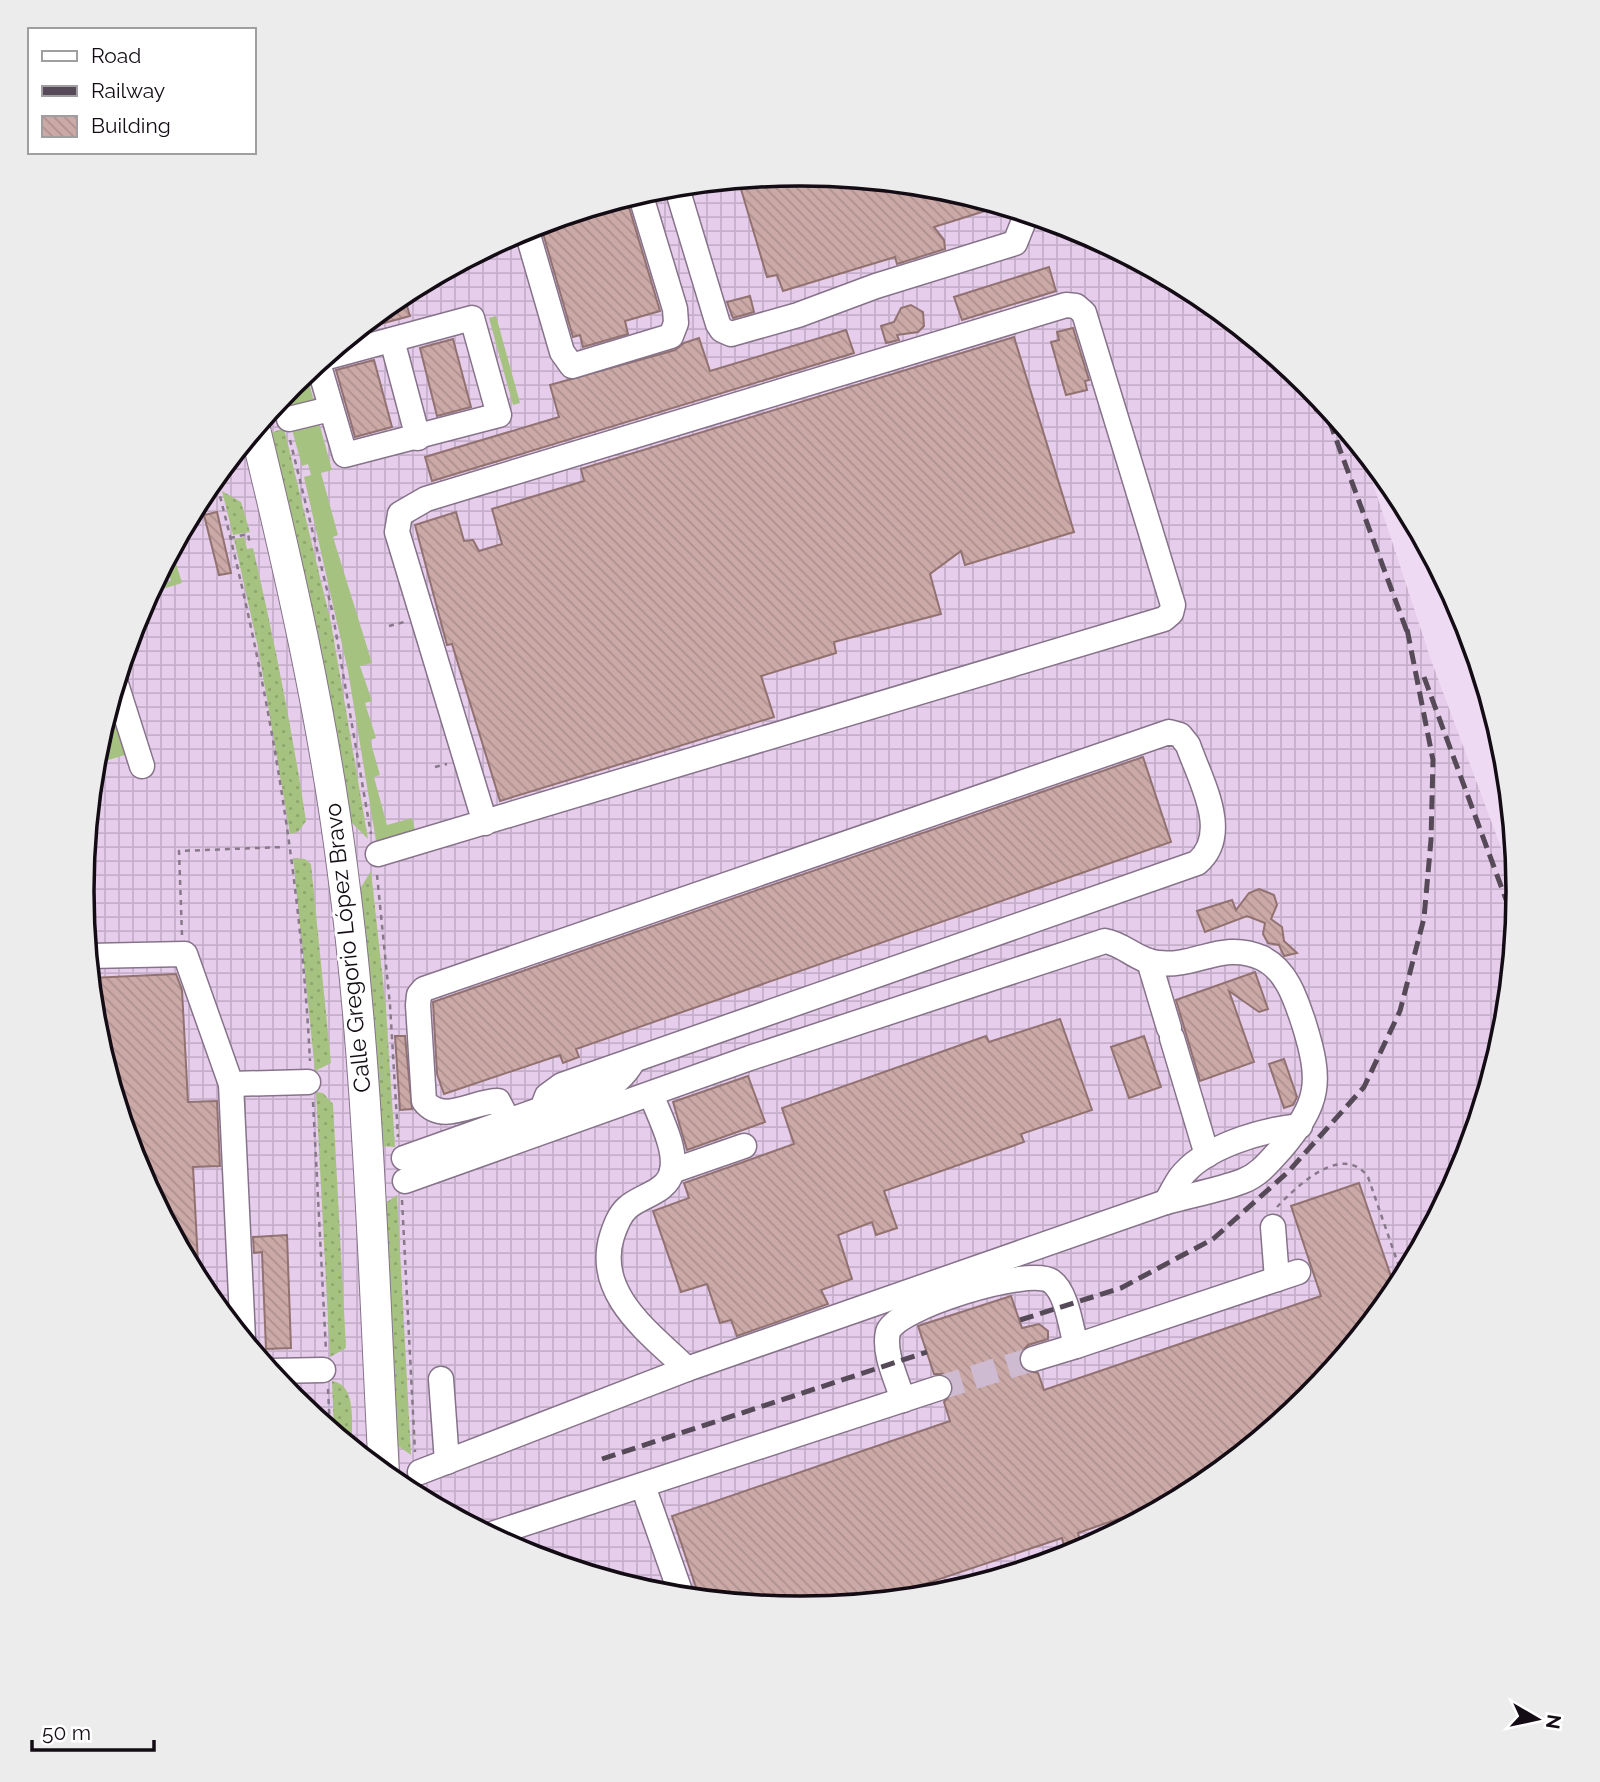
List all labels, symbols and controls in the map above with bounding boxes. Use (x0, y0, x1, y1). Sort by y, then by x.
legend (28, 28, 256, 154)
text: Road (91, 43, 141, 68)
text: Railway (91, 78, 165, 103)
text: Building (91, 113, 171, 138)
street label: Calle Gregorio López Bravo (318, 802, 376, 1094)
north arrow (1502, 1684, 1572, 1754)
scale bar (32, 1708, 154, 1752)
text: N (1542, 1713, 1566, 1731)
text: 50 m (42, 1720, 91, 1745)

